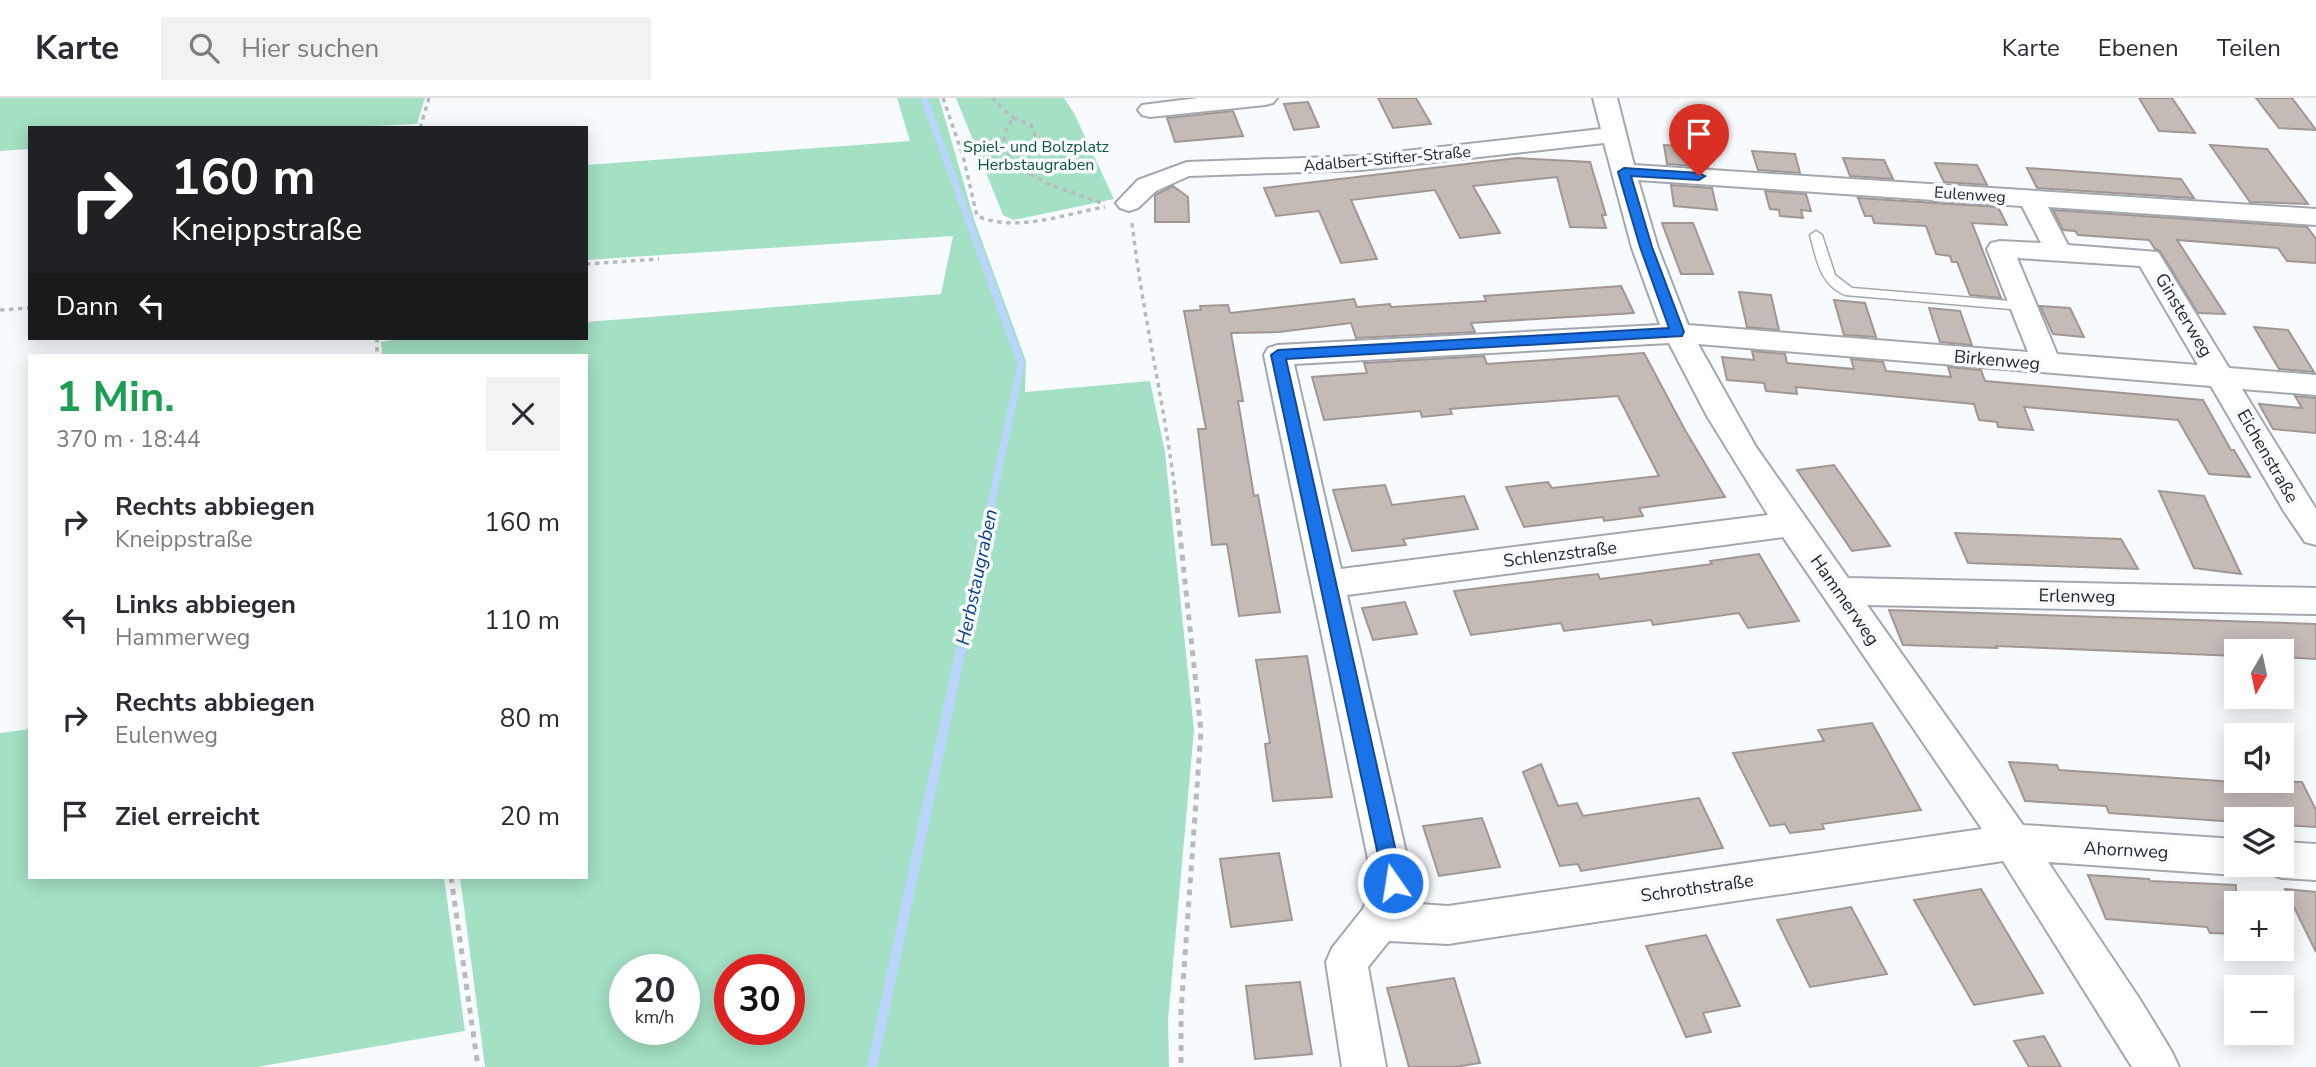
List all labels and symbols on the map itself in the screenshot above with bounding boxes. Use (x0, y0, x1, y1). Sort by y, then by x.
pin (1669, 104, 1729, 176)
park label: Spiel- und Bolzplatz Herbstaugraben (963, 136, 1109, 176)
street label: Adalbert-Stifter-Straße (1303, 141, 1472, 177)
street label: Eulenweg (1933, 182, 2006, 208)
street label: Ginsterweg (2150, 269, 2218, 361)
street label: Birkenweg (1953, 344, 2041, 376)
street label: Eichenstraße (2231, 405, 2305, 507)
water label: Herbstaugraben (950, 507, 1004, 648)
street label: Schlenzstraße (1502, 535, 1618, 573)
street label: Hammerweg (1805, 550, 1885, 650)
street label: Erlenweg (2038, 583, 2116, 609)
north arrow (2224, 639, 2294, 709)
street label: Ahornweg (2083, 836, 2169, 864)
position arrow (1356, 846, 1430, 920)
street label: Schrothstraße (1639, 868, 1755, 908)
speed limit sign: 30 (714, 954, 805, 1045)

